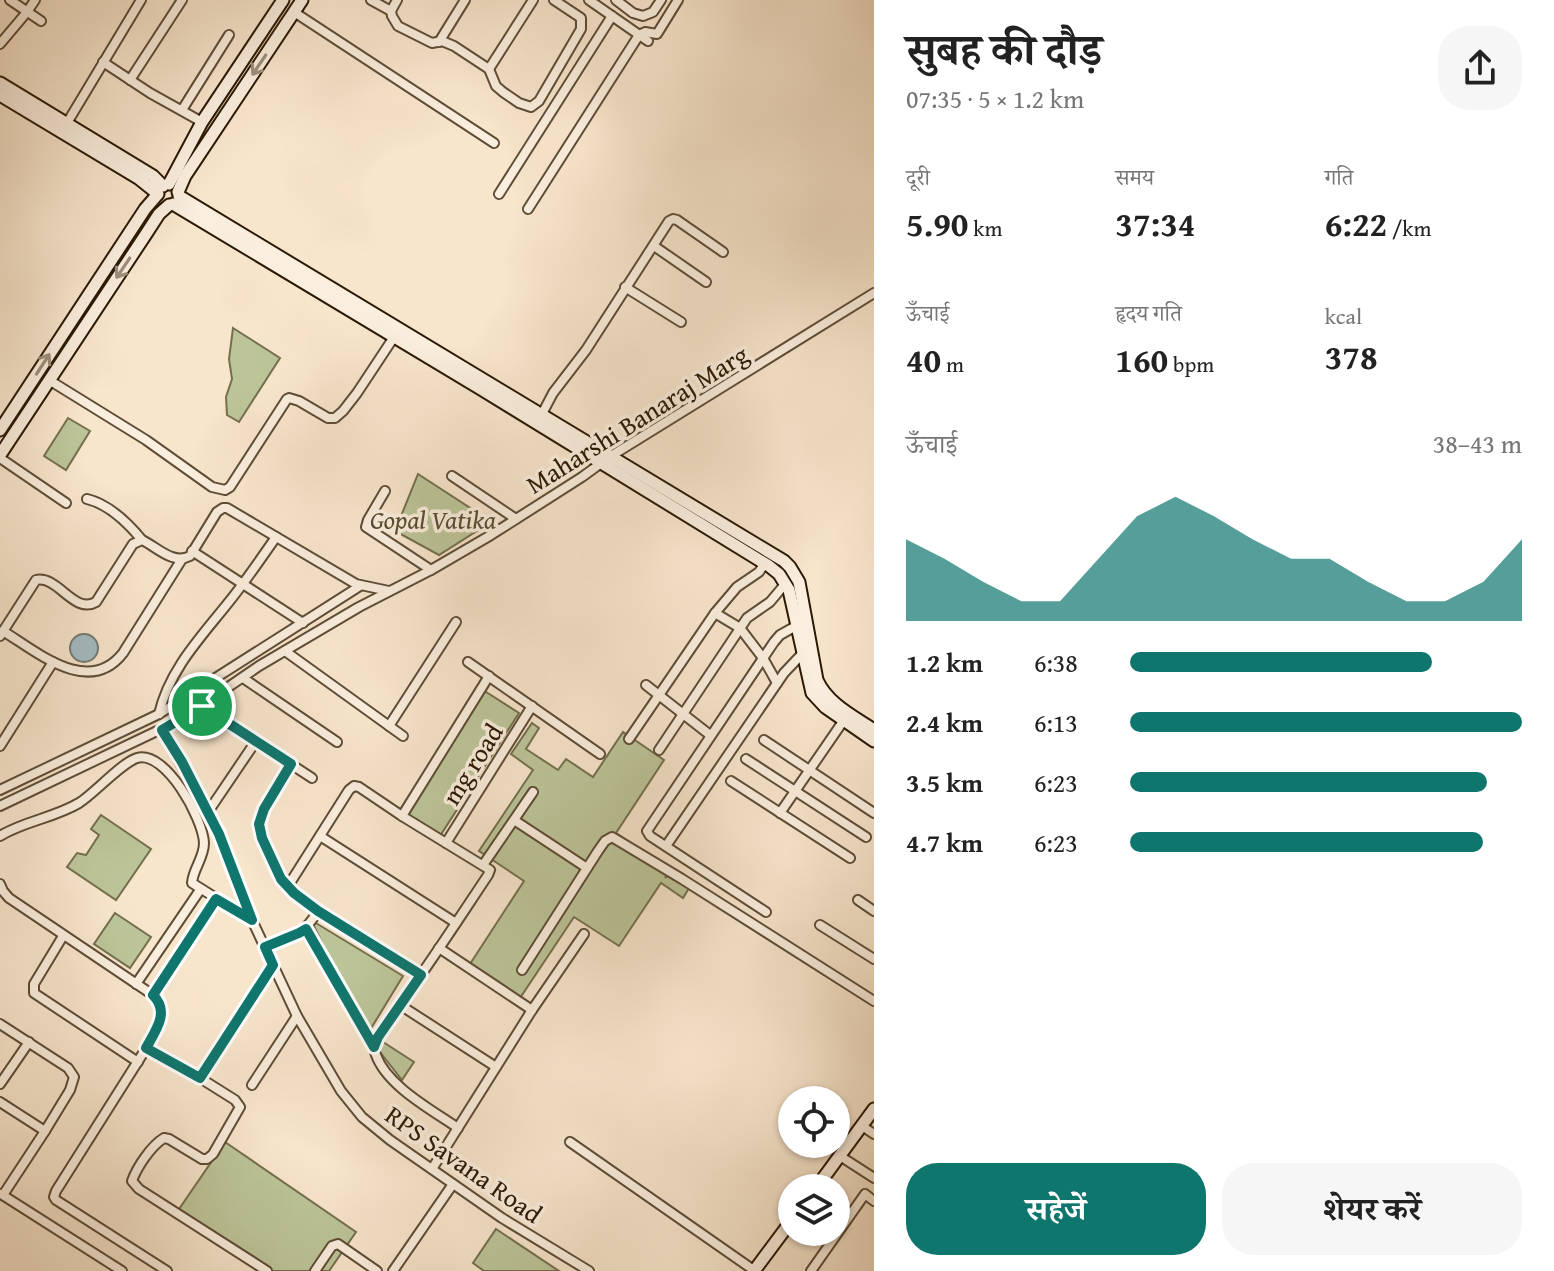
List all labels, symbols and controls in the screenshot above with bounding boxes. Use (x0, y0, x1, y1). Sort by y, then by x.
text: सुबह की दौड़ (906, 17, 1102, 81)
button: share (1438, 26, 1522, 110)
one-way arrow (251, 53, 267, 76)
text: 07:35 · 5 × 1.2 km (906, 79, 1084, 118)
text: दूरी (906, 161, 930, 193)
text: समय (1115, 161, 1154, 193)
text: गति (1325, 161, 1353, 193)
text: 5.90 (906, 199, 968, 248)
text: 37:34 (1115, 199, 1195, 248)
text: 6:22 (1325, 199, 1387, 248)
text: km (968, 212, 1002, 244)
text: /km (1387, 212, 1432, 244)
one-way arrow (115, 256, 131, 279)
text: ऊँचाई (906, 297, 949, 329)
text: हृदय गति (1115, 297, 1182, 329)
text: kcal (1325, 300, 1362, 332)
text: 378 (1325, 332, 1378, 381)
street label: Maharshi Banaraj Marg (518, 335, 756, 503)
text: 40 (906, 335, 941, 384)
text: 160 (1115, 335, 1168, 384)
text: m (941, 348, 964, 380)
text: bpm (1168, 348, 1214, 380)
one-way arrow (35, 354, 51, 376)
text: ऊँचाई (906, 424, 957, 463)
text: 38–43 m (1433, 424, 1522, 463)
park label: Gopal Vatika (370, 500, 496, 539)
text: 1.2 km (906, 643, 983, 682)
text: 6:38 (1034, 643, 1078, 682)
pin (168, 672, 236, 740)
icon: arrive (180, 684, 224, 728)
text: 2.4 km (906, 703, 983, 742)
text: 6:13 (1034, 703, 1078, 742)
street label: mg road (432, 716, 512, 812)
text: 3.5 km (906, 763, 983, 802)
text: 6:23 (1034, 763, 1078, 802)
text: 4.7 km (906, 823, 983, 862)
text: 6:23 (1034, 823, 1078, 862)
map controls (778, 1086, 850, 1246)
button: locate (778, 1086, 850, 1158)
street label: RPS Savana Road (378, 1095, 551, 1233)
button: सहेजें (906, 1163, 1206, 1255)
button: शेयर करें (1222, 1163, 1522, 1255)
button: layers (778, 1174, 850, 1246)

